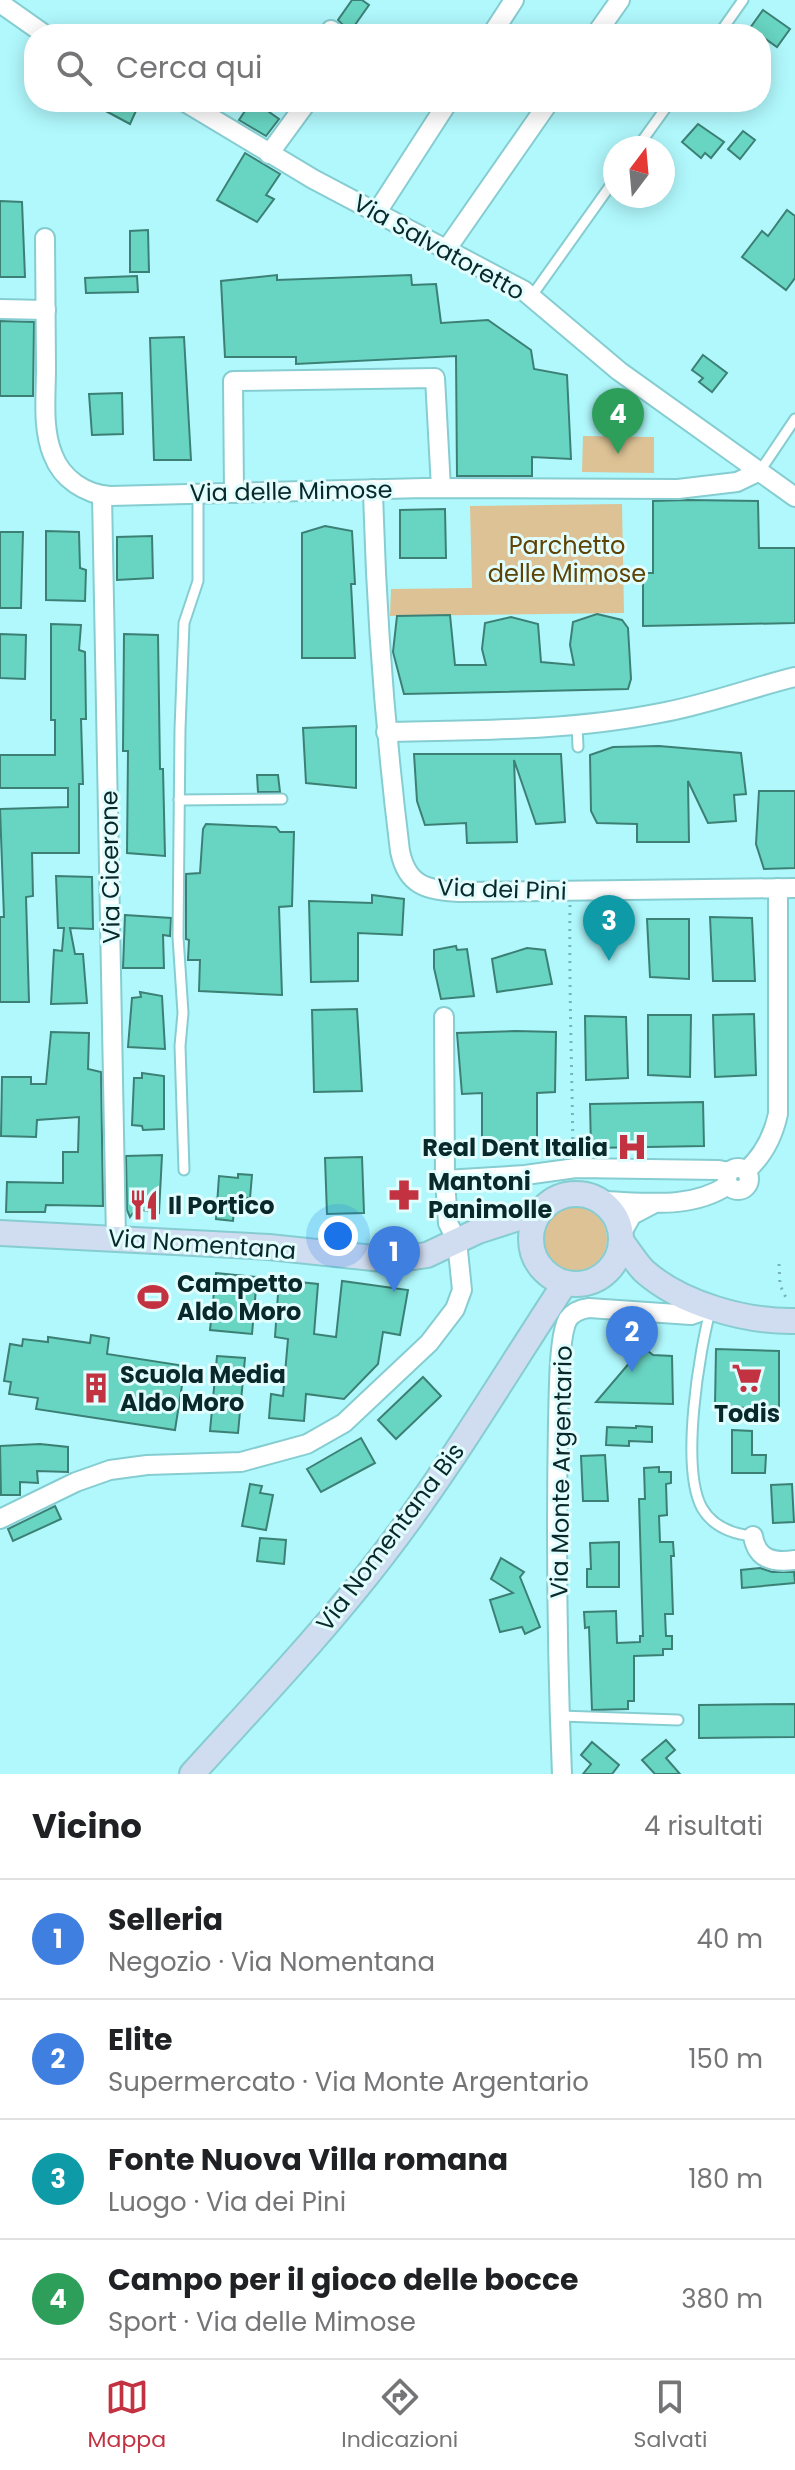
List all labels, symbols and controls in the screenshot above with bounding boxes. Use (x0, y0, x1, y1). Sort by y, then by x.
search box (24, 24, 771, 112)
icon: search (52, 46, 96, 90)
text: Cerca qui (116, 46, 262, 89)
north arrow (603, 136, 675, 208)
street label: Via Salvatoretto (347, 186, 531, 308)
pin: 4 (592, 388, 644, 454)
street label: Via delle Mimose (189, 473, 393, 509)
park label: Parchetto delle Mimose (488, 529, 646, 590)
street label: Via Cicerone (92, 790, 128, 944)
street label: Via dei Pini (437, 870, 567, 908)
pin: 3 (583, 895, 635, 961)
hospital icon: Real Dent Italia (615, 1130, 649, 1164)
place label: Real Dent Italia (422, 1131, 608, 1164)
place label: Mantoni Panimolle (428, 1165, 552, 1226)
pharmacy icon: Mantoni Panimolle (387, 1178, 421, 1212)
restaurant icon: Il Portico (127, 1188, 161, 1222)
place label: Il Portico (168, 1189, 274, 1222)
your location (318, 1216, 358, 1256)
street label: Via Nomentana (107, 1221, 297, 1267)
pin: 1 (368, 1226, 420, 1292)
place label: Campetto Aldo Moro (177, 1267, 303, 1328)
sports icon: Campetto Aldo Moro (136, 1280, 170, 1314)
pin: 2 (606, 1306, 658, 1372)
street label: Via Monte Argentario (542, 1345, 580, 1599)
place label: Scuola Media Aldo Moro (120, 1358, 286, 1419)
supermarket icon: Todis (730, 1361, 764, 1395)
building icon: Scuola Media Aldo Moro (79, 1371, 113, 1405)
place label: Todis (714, 1397, 780, 1430)
street label: Via Nomentana Bis (308, 1436, 472, 1638)
text: Vicino (32, 1802, 142, 1850)
text: 4 risultati (644, 1808, 763, 1844)
text: Selleria (108, 1898, 223, 1941)
text: 1 (53, 1921, 63, 1957)
text: 40 m (697, 1921, 763, 1957)
text: Negozio · Via Nomentana (108, 1944, 435, 1980)
text: Elite (108, 2018, 173, 2061)
text: 2 (51, 2041, 65, 2077)
text: 150 m (688, 2041, 763, 2077)
text: Supermercato · Via Monte Argentario (108, 2064, 589, 2100)
text: Fonte Nuova Villa romana (108, 2138, 508, 2181)
text: 3 (50, 2161, 66, 2197)
text: 180 m (688, 2161, 763, 2197)
text: Luogo · Via dei Pini (108, 2184, 346, 2220)
text: Campo per il gioco delle bocce (108, 2258, 579, 2301)
text: 4 (49, 2281, 67, 2317)
text: 380 m (681, 2281, 763, 2317)
text: Sport · Via delle Mimose (108, 2304, 416, 2340)
tab: Mappa (88, 2375, 166, 2456)
tab: Indicazioni (341, 2375, 458, 2456)
tab: Salvati (634, 2375, 707, 2456)

